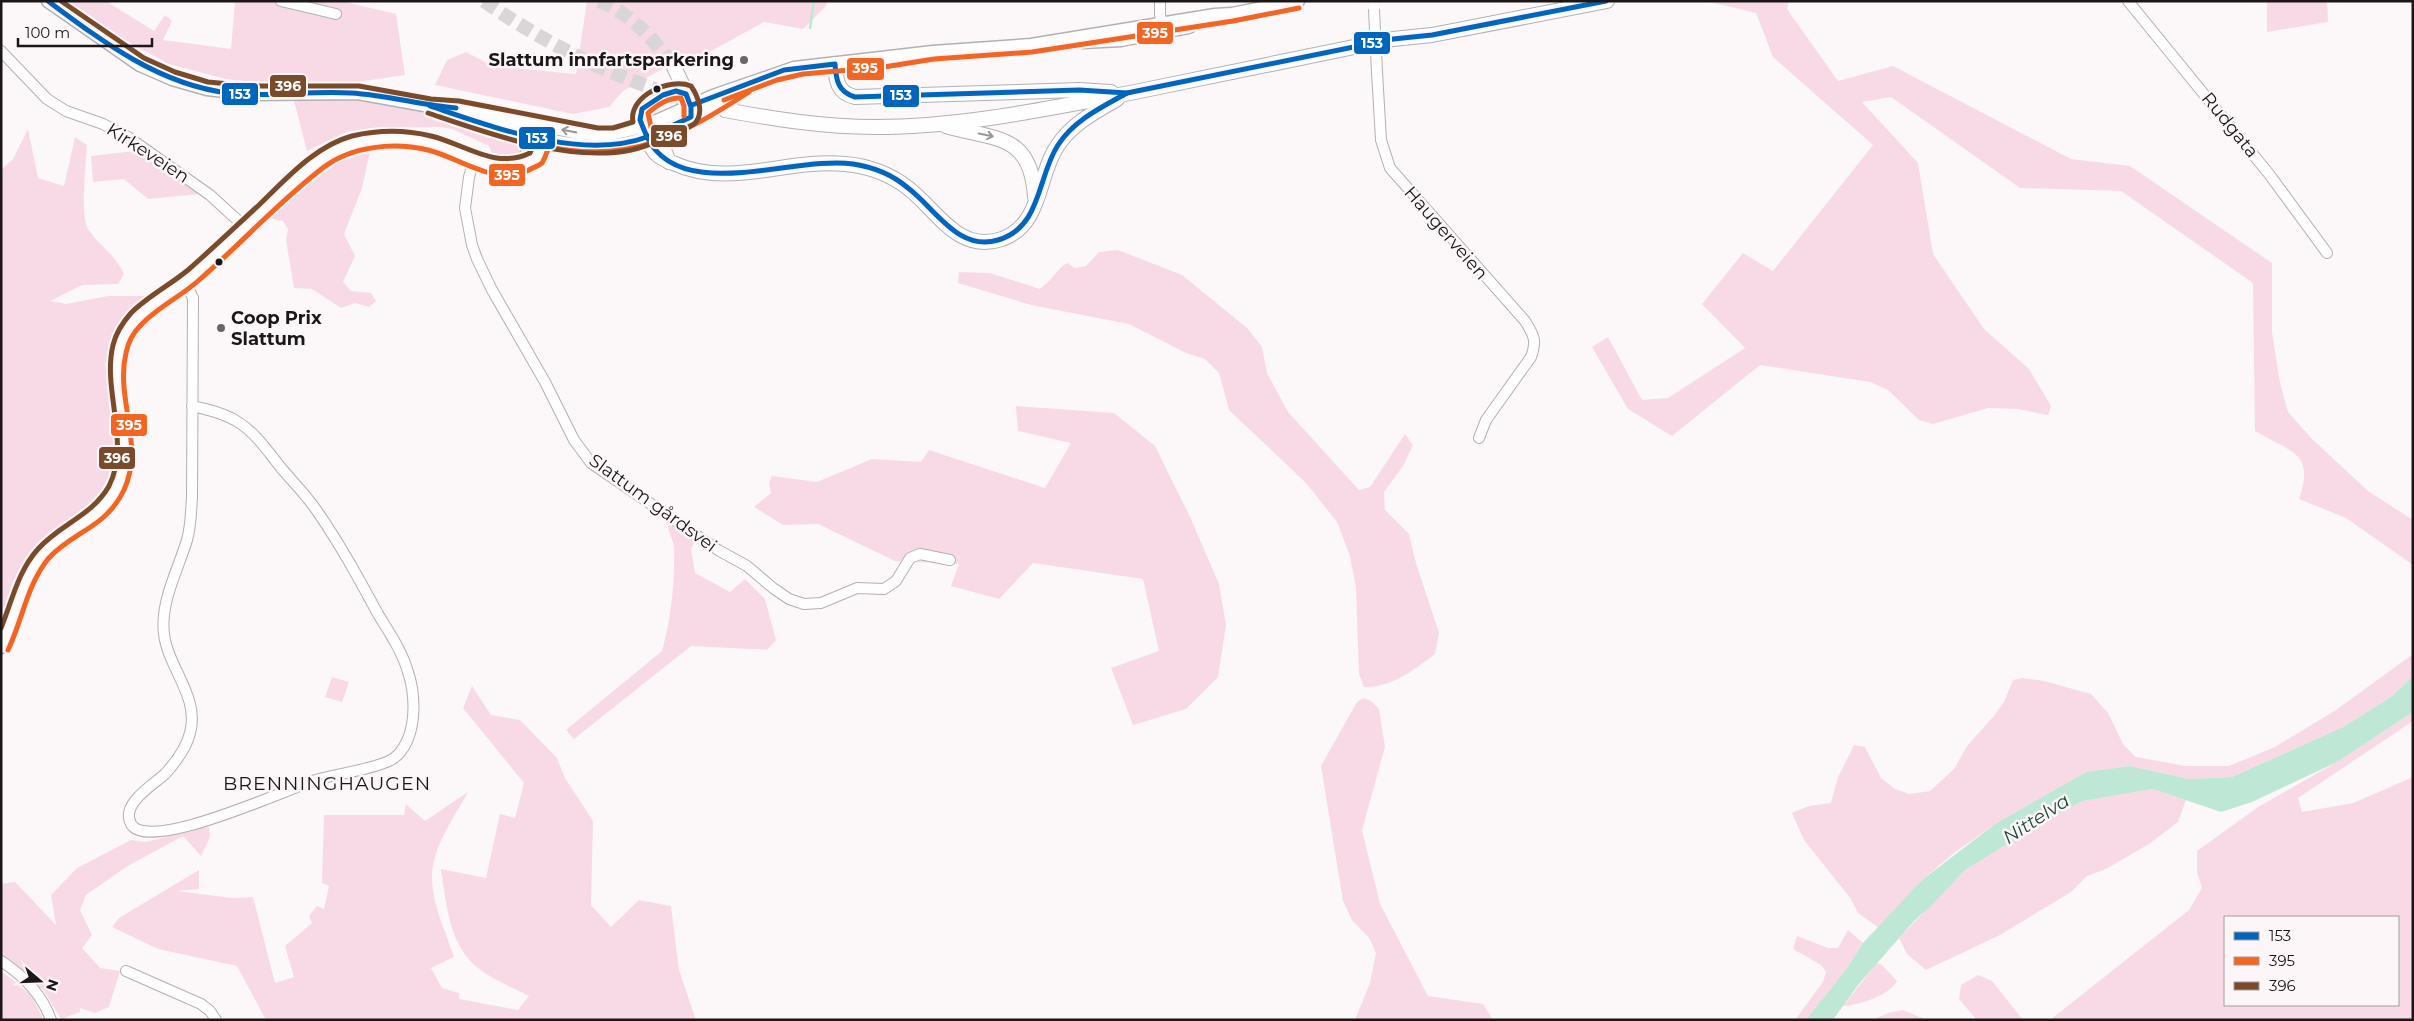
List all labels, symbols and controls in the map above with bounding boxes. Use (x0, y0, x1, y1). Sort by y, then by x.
scale bar (18, 15, 151, 47)
line badge: 395 (1136, 21, 1174, 45)
text: 100 m (25, 23, 70, 42)
text: 395 (1141, 24, 1168, 42)
line badge: 153 (1353, 31, 1391, 55)
text: 153 (1361, 34, 1383, 52)
place label: Slattum innfartsparkering (489, 49, 734, 71)
marker: Slattum innfartsparkering (738, 54, 750, 66)
line badge: 395 (846, 57, 885, 81)
text: 395 (851, 59, 878, 77)
line badge: 396 (269, 74, 307, 98)
text: 396 (274, 77, 301, 95)
line badge: 153 (221, 82, 259, 106)
unlabelled marker (652, 84, 662, 94)
line badge: 153 (882, 84, 920, 108)
text: 153 (229, 85, 251, 103)
text: 153 (890, 86, 912, 104)
street label: Rudgata (2197, 88, 2263, 162)
street label: Kirkeveien (103, 118, 193, 188)
line badge: 396 (650, 124, 688, 148)
line badge: 153 (518, 126, 556, 150)
one-way arrow (561, 126, 577, 136)
text: 396 (655, 127, 682, 145)
text: 153 (526, 129, 548, 147)
one-way arrow (978, 131, 994, 140)
line badge: 395 (488, 163, 526, 187)
text: 395 (493, 166, 520, 184)
street label: Haugerveien (1400, 182, 1492, 284)
unlabelled marker (214, 257, 224, 267)
place label: Coop Prix Slattum (231, 307, 322, 350)
marker: Coop Prix Slattum (215, 322, 227, 334)
line badge: 395 (110, 413, 148, 437)
text: 395 (115, 416, 142, 434)
line badge: 396 (98, 446, 136, 470)
text: 396 (103, 449, 130, 467)
street label: Slattum gårdsvei (585, 449, 721, 557)
district label: BRENNINGHAUGEN (223, 772, 431, 795)
water label: Nittelva (1998, 789, 2074, 849)
legend (2224, 916, 2399, 1006)
text: 153 (2269, 926, 2291, 945)
text: 395 (2269, 951, 2295, 970)
north arrow (15, 956, 65, 1006)
text: 396 (2269, 976, 2296, 995)
text: N (42, 977, 63, 994)

